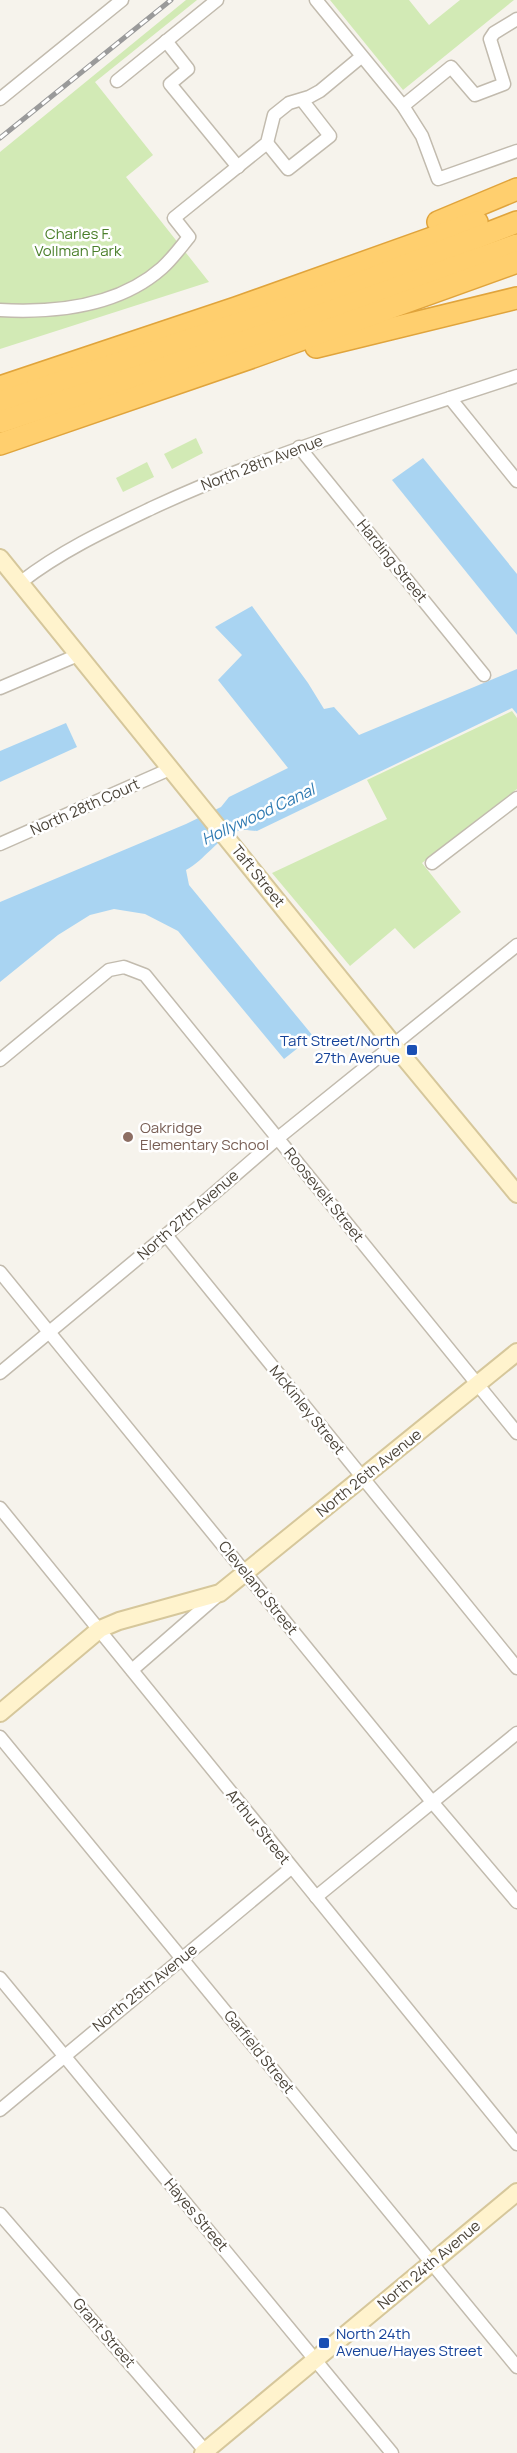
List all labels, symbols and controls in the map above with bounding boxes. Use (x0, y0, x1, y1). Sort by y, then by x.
park label: Charles F. Vollman Park (35, 223, 122, 261)
street label: North 28th Avenue (198, 430, 326, 495)
street label: Harding Street (352, 515, 432, 607)
street label: North 28th Court (27, 773, 143, 840)
water label: Hollywood Canal (198, 777, 320, 850)
street label: Taft Street (227, 840, 290, 911)
place label: Taft Street/North 27th Avenue (280, 1030, 400, 1068)
marker: Taft Street/North 27th Avenue (405, 1043, 419, 1057)
place label: Oakridge Elementary School (140, 1117, 269, 1155)
marker: Oakridge Elementary School (121, 1130, 135, 1144)
street label: Roosevelt Street (280, 1143, 369, 1246)
street label: North 27th Avenue (133, 1165, 243, 1264)
street label: McKinley Street (265, 1361, 350, 1459)
street label: North 26th Avenue (312, 1424, 426, 1522)
street label: Cleveland Street (214, 1536, 303, 1639)
street label: Arthur Street (222, 1785, 295, 1869)
street label: North 25th Avenue (88, 1939, 202, 2036)
street label: Garfield Street (219, 2006, 300, 2098)
street label: Hayes Street (160, 2174, 233, 2256)
street label: North 24th Avenue (373, 2215, 485, 2314)
street label: Grant Street (68, 2293, 141, 2372)
place label: North 24th Avenue/Hayes Street (336, 2323, 483, 2361)
marker: North 24th Avenue/Hayes Street (317, 2336, 331, 2350)

